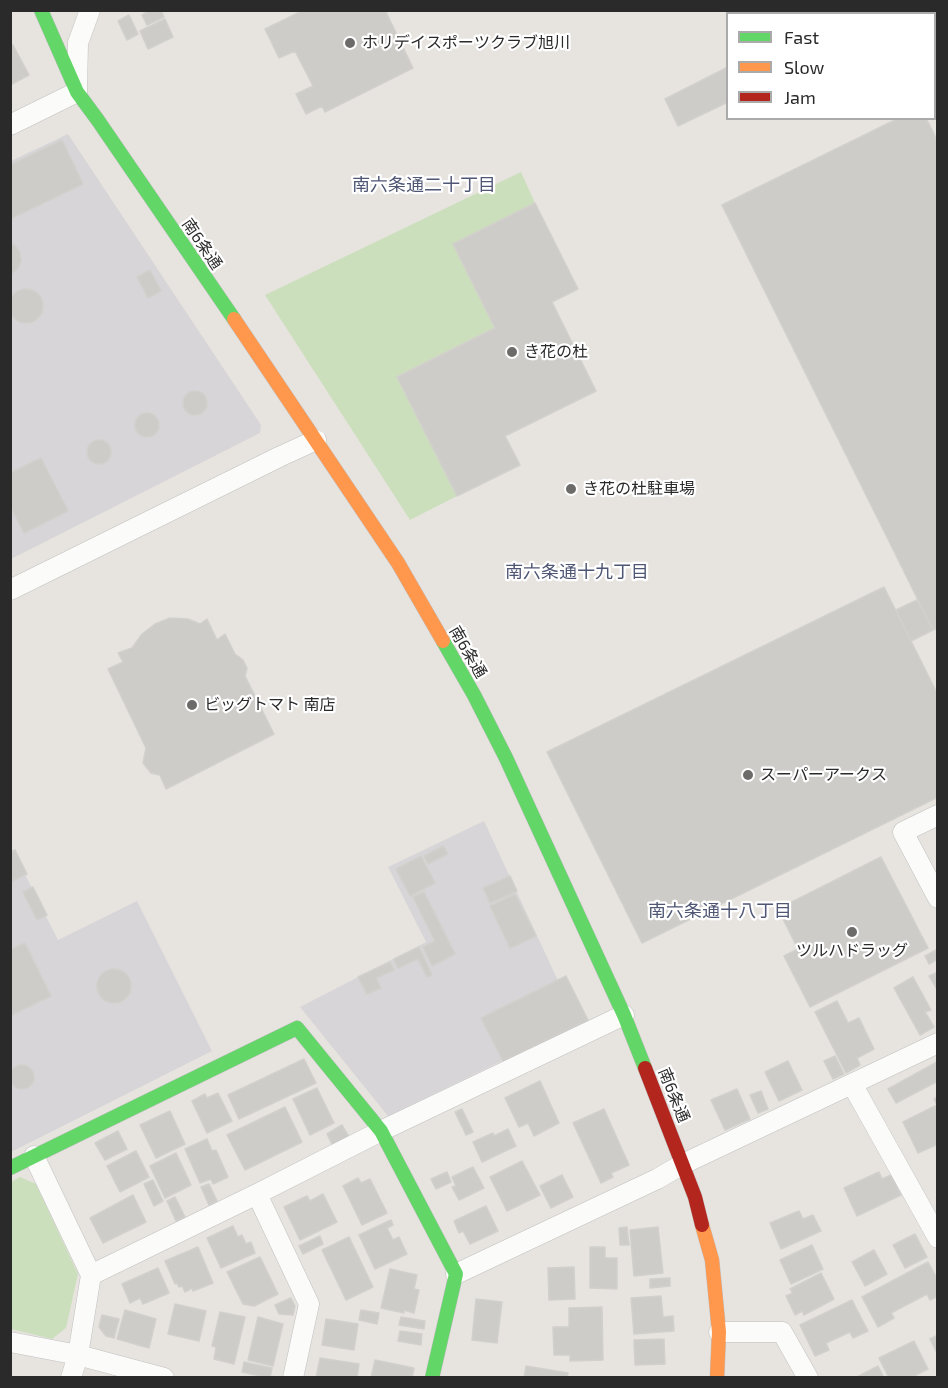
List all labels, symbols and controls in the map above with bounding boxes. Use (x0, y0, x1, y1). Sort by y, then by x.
legend (726, 12, 936, 120)
text: Fast (784, 26, 819, 48)
place label: ホリデイスポーツクラブ旭川 (362, 33, 570, 53)
marker: ホリデイスポーツクラブ旭川 (343, 36, 357, 50)
text: Slow (784, 56, 824, 78)
text: Jam (784, 86, 816, 108)
district label: 南六条通二十丁目 (352, 174, 496, 196)
street label: 南6条通 (178, 215, 226, 273)
place label: き花の杜 (524, 342, 588, 362)
marker: き花の杜 (505, 345, 519, 359)
place label: き花の杜駐車場 (583, 479, 695, 499)
marker: き花の杜駐車場 (564, 482, 578, 496)
district label: 南六条通十九丁目 (505, 561, 649, 583)
street label: 南6条通 (445, 622, 491, 682)
place label: ビッグトマト 南店 (204, 695, 336, 715)
marker: ビッグトマト 南店 (185, 698, 199, 712)
place label: スーパーアークス (760, 765, 887, 785)
marker: スーパーアークス (741, 768, 755, 782)
district label: 南六条通十八丁目 (648, 900, 792, 922)
marker: ツルハドラッグ (845, 925, 859, 939)
place label: ツルハドラッグ (796, 941, 908, 961)
street label: 南6条通 (654, 1065, 694, 1125)

